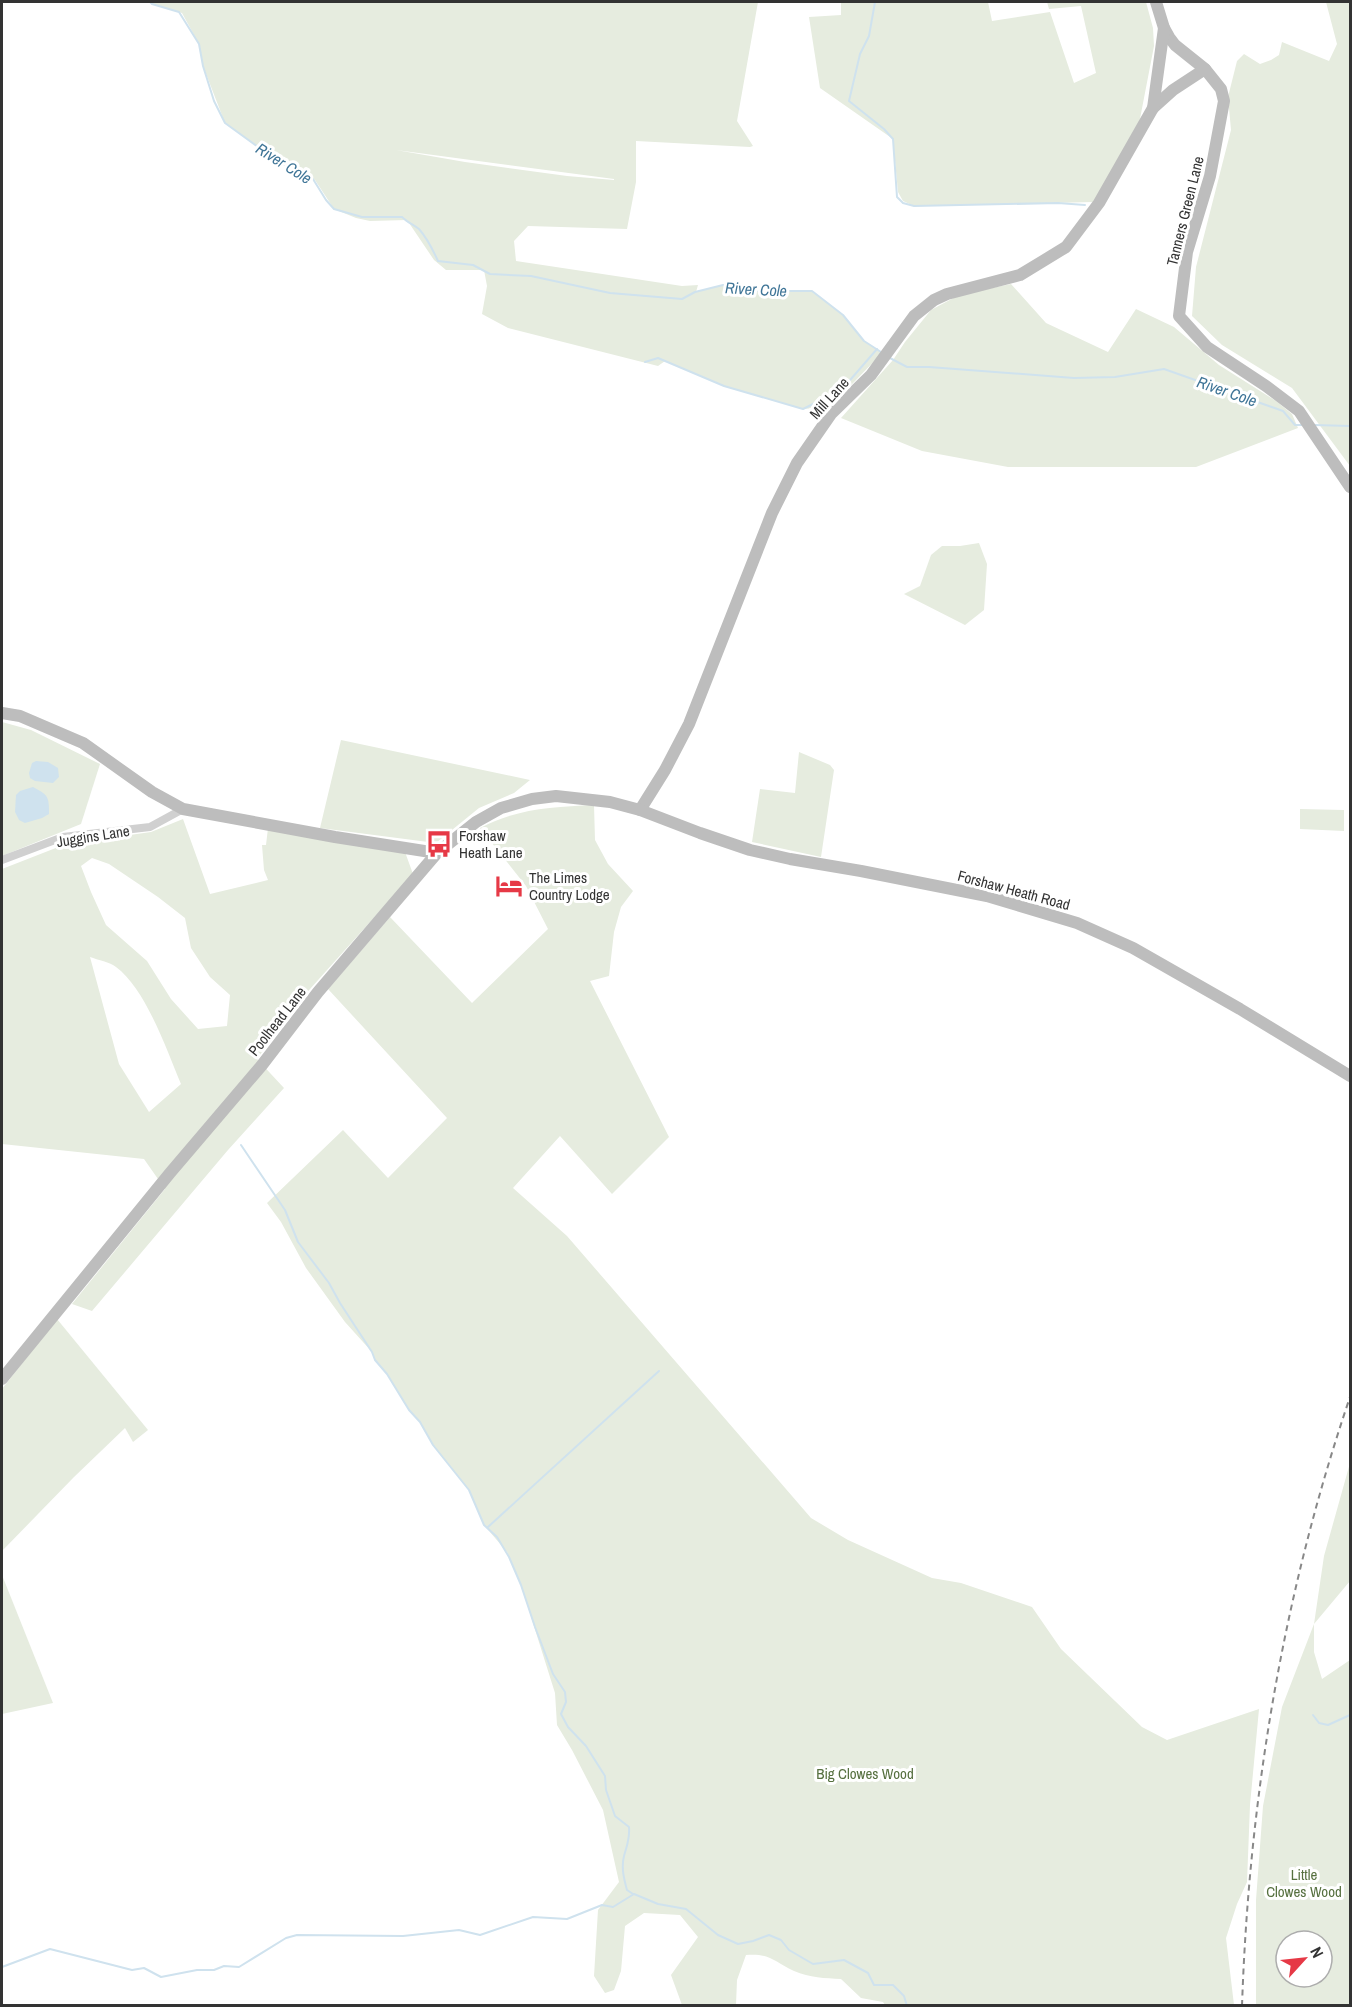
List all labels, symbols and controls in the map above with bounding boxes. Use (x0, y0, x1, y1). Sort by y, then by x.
water label: River Cole (252, 137, 316, 189)
street label: Tanners Green Lane (1161, 154, 1209, 268)
water label: River Cole (724, 276, 788, 302)
water label: River Cole (1194, 371, 1260, 411)
street label: Mill Lane (805, 372, 854, 424)
street label: Juggins Lane (55, 820, 131, 852)
place label: Forshaw Heath Lane (459, 825, 523, 863)
bus stop icon: Forshaw Heath Lane (424, 829, 454, 859)
street label: Forshaw Heath Road (955, 865, 1073, 915)
place label: The Limes Country Lodge (529, 867, 610, 905)
hotel icon: The Limes Country Lodge (494, 871, 524, 901)
street label: Poolhead Lane (243, 982, 311, 1060)
park label: Big Clowes Wood (816, 1763, 914, 1784)
park label: Little Clowes Wood (1266, 1864, 1342, 1902)
north arrow (1274, 1929, 1334, 1989)
text: N (1305, 1943, 1329, 1961)

